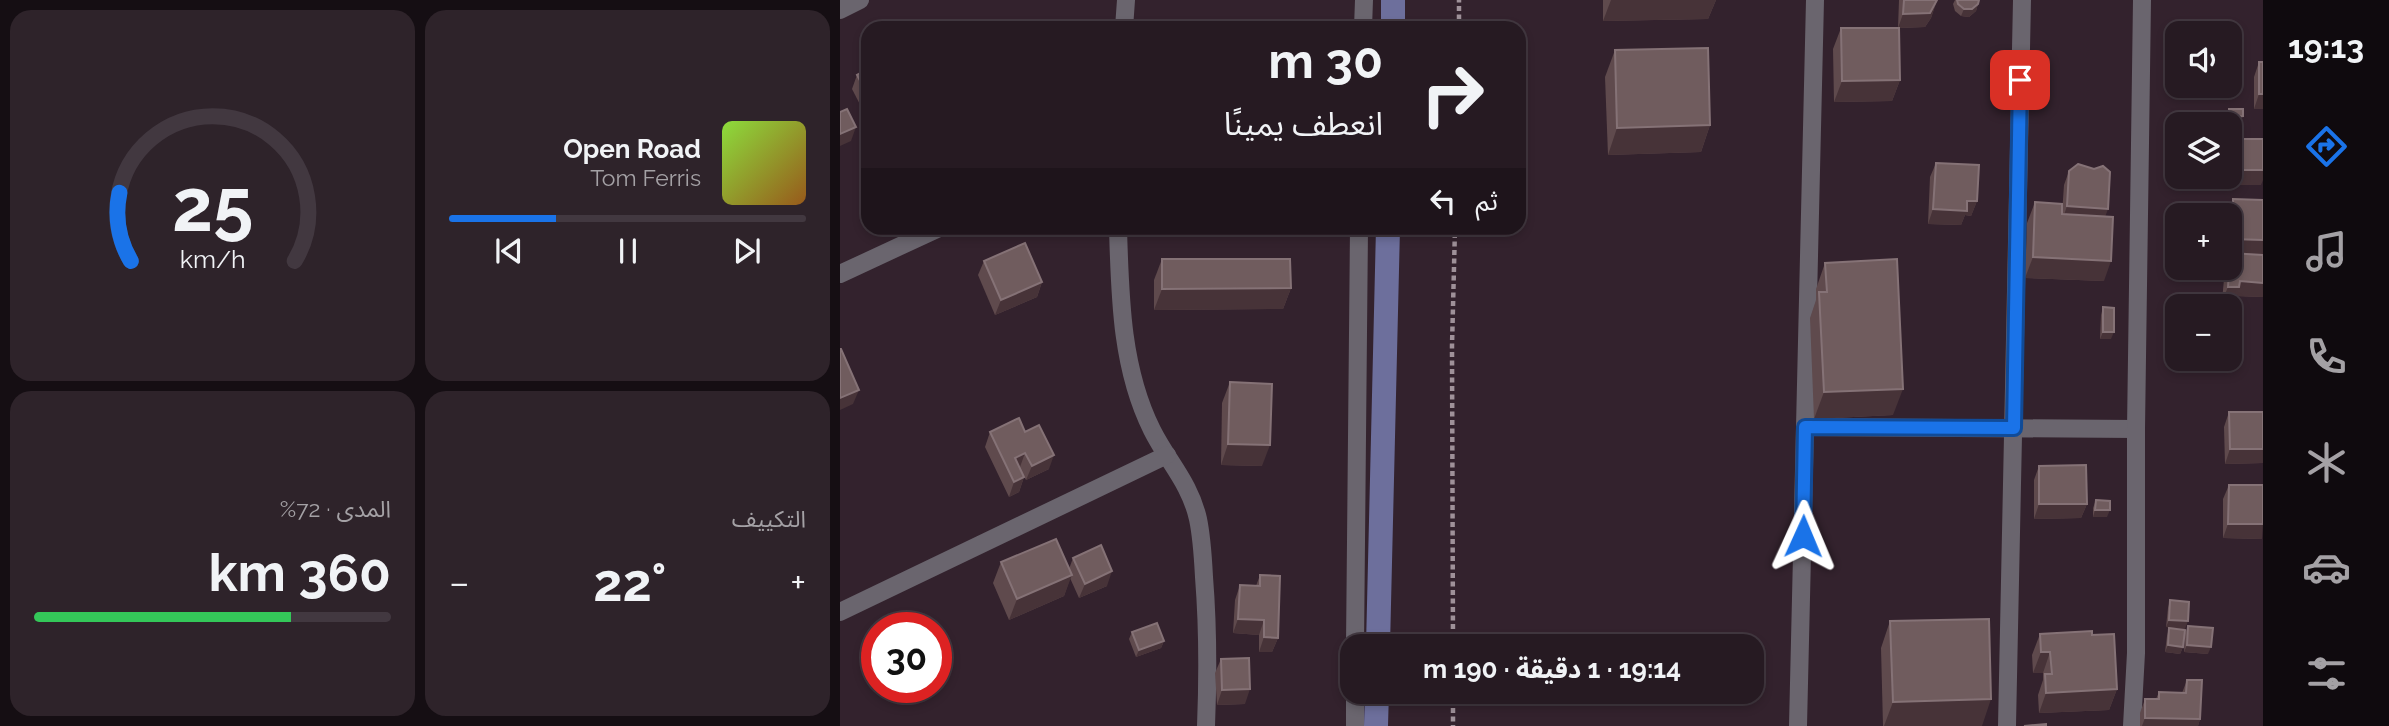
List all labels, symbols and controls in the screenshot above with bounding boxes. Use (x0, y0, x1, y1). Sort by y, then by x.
map controls (2165, 21, 2242, 371)
button: sound (2165, 21, 2242, 98)
text: 19:13 (2288, 28, 2364, 65)
text: 30 m (1268, 32, 1383, 89)
icon: right (1407, 49, 1498, 140)
pin (1990, 50, 2050, 110)
icon: arrive (2001, 61, 2039, 99)
text: انعطف يمينًا (1224, 105, 1383, 142)
button: layers (2165, 112, 2242, 189)
icon: directions (2302, 122, 2351, 171)
text: Open Road (563, 134, 701, 164)
text: 25 (172, 164, 253, 249)
text: Tom Ferris (590, 164, 701, 191)
icon: left (1424, 182, 1462, 220)
text: ثم (1476, 186, 1498, 216)
button: + (2165, 203, 2242, 280)
icon: music (2302, 227, 2351, 276)
icon: previous (490, 232, 528, 270)
icon: pause (609, 232, 647, 270)
icon: next (728, 232, 766, 270)
text: km/h (180, 244, 245, 274)
button: − (2165, 294, 2242, 371)
icon: phone (2302, 332, 2351, 381)
icon: climate (2302, 438, 2351, 487)
text: المدى · 72% (280, 495, 391, 522)
position arrow (1766, 499, 1840, 573)
text: التكييف (732, 505, 806, 532)
text: 360 km (209, 542, 391, 603)
icon: car (2302, 543, 2351, 592)
text: 22° (593, 552, 666, 613)
text: − (449, 560, 469, 605)
text: + (790, 560, 806, 605)
speed limit sign: 30 (861, 612, 952, 703)
icon: filters (2302, 649, 2351, 698)
text: 19:14 · 1 دقيقة · 190 m (1423, 654, 1681, 684)

